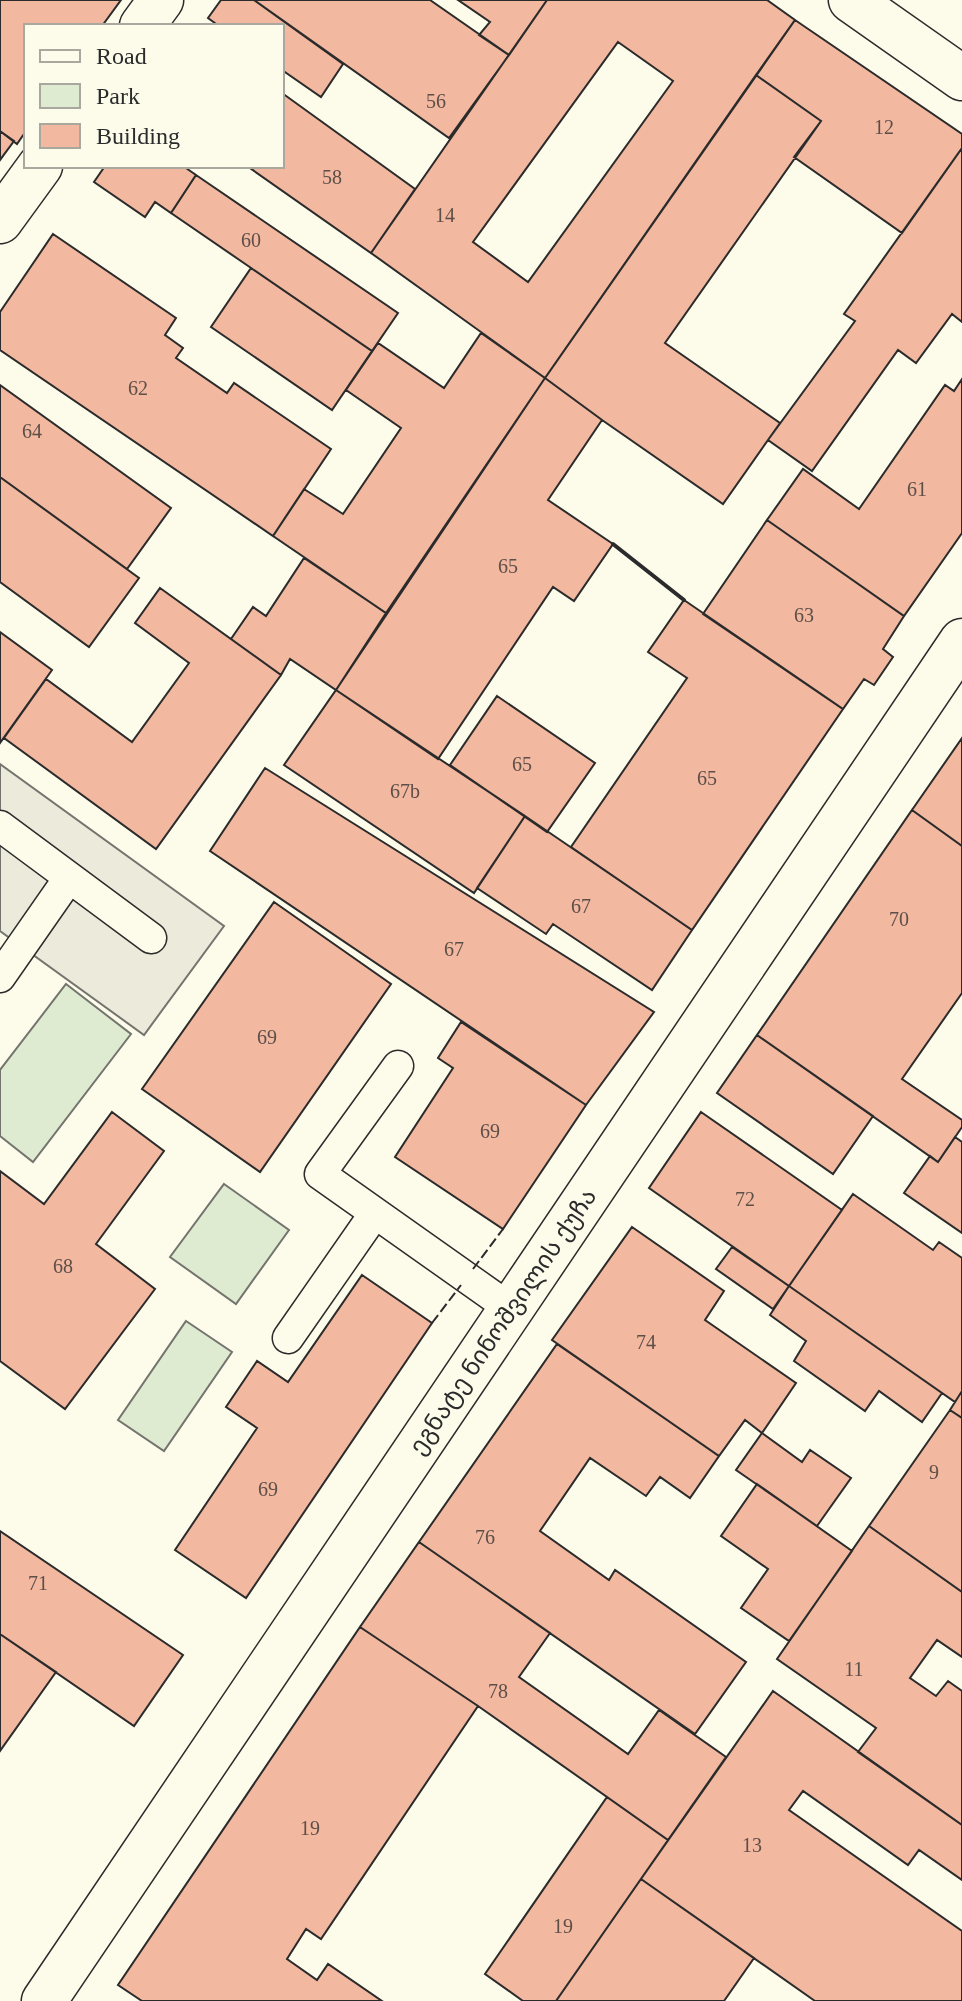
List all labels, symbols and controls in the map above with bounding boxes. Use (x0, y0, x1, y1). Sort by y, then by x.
legend (24, 24, 284, 168)
text: Road (96, 43, 147, 69)
text: Park (96, 83, 140, 109)
house number: 56 (426, 90, 446, 112)
house number: 12 (874, 116, 894, 138)
text: Building (96, 123, 180, 149)
house number: 58 (322, 166, 342, 188)
house number: 14 (435, 204, 455, 226)
house number: 60 (241, 229, 261, 251)
house number: 62 (128, 377, 148, 399)
house number: 64 (22, 420, 42, 442)
house number: 61 (907, 478, 927, 500)
house number: 65 (498, 555, 518, 577)
house number: 63 (794, 604, 814, 626)
house number: 65 (512, 753, 532, 775)
house number: 65 (697, 767, 717, 789)
house number: 67b (390, 780, 420, 802)
house number: 67 (571, 895, 591, 917)
house number: 70 (889, 908, 909, 930)
house number: 67 (444, 938, 464, 960)
house number: 69 (257, 1026, 277, 1048)
house number: 69 (480, 1120, 500, 1142)
street label: ეგნატე ნინოშვილის ქუჩა (404, 1184, 602, 1460)
house number: 72 (735, 1188, 755, 1210)
house number: 68 (53, 1255, 73, 1277)
house number: 74 (636, 1331, 656, 1353)
house number: 9 (929, 1461, 939, 1483)
house number: 69 (258, 1478, 278, 1500)
house number: 76 (475, 1526, 495, 1548)
house number: 71 (28, 1572, 48, 1594)
house number: 11 (844, 1658, 864, 1680)
house number: 78 (488, 1680, 508, 1702)
house number: 19 (300, 1817, 320, 1839)
house number: 13 (742, 1834, 762, 1856)
house number: 19 (553, 1915, 573, 1937)

